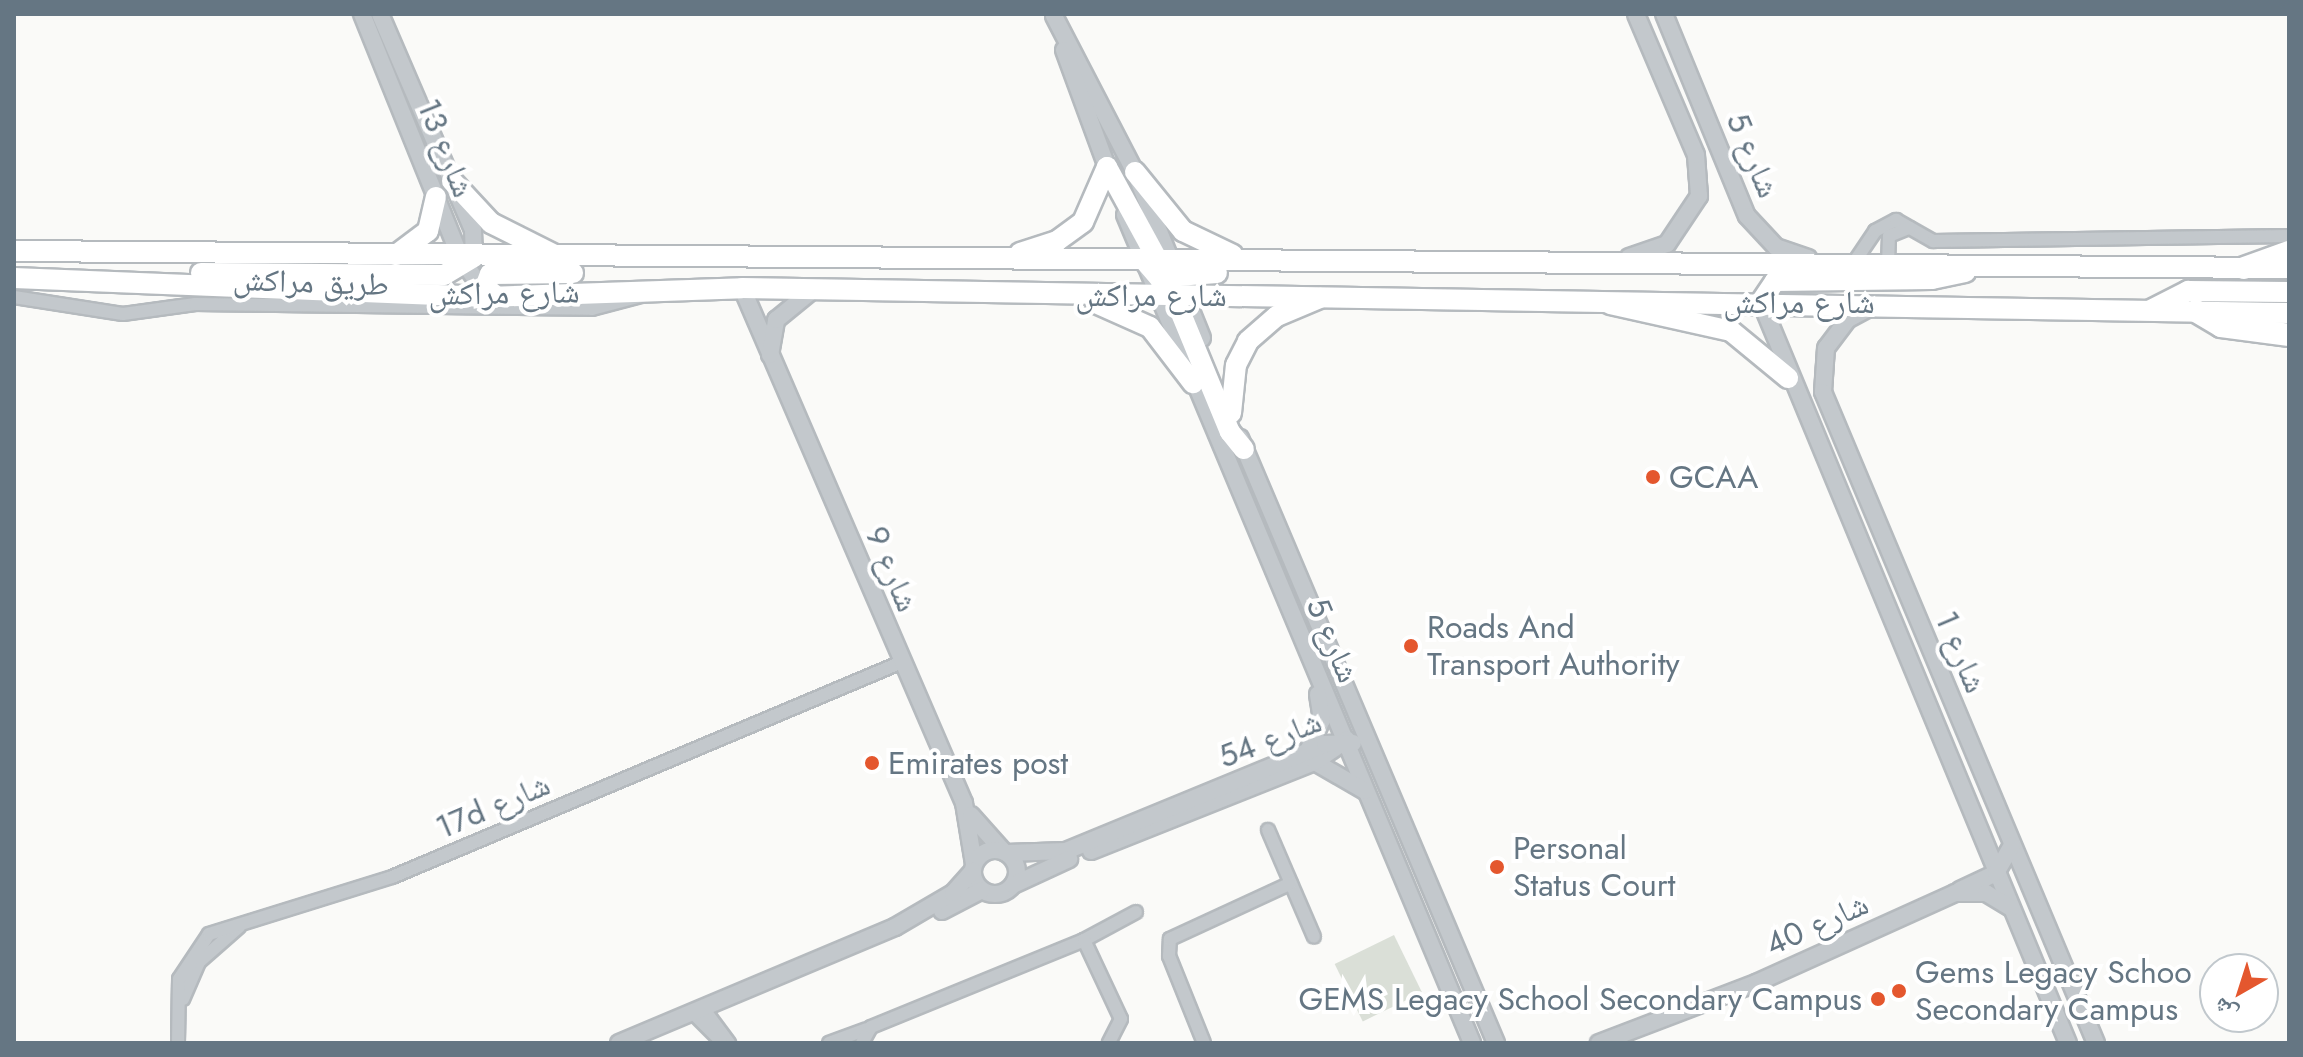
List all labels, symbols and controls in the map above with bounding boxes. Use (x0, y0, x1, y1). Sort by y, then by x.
street label: شارع 13 (409, 93, 483, 203)
street label: شارع 5 (1718, 107, 1788, 203)
street label: طريق مراكش (232, 260, 390, 304)
street label: شارع مراكش (428, 272, 580, 314)
street label: شارع مراكش (1075, 276, 1227, 314)
street label: شارع مراكش (1723, 283, 1875, 321)
place label: GCAA (1669, 458, 1758, 496)
marker: GCAA (1644, 468, 1662, 486)
street label: شارع 9 (857, 521, 927, 617)
street label: شارع 5 (1298, 592, 1368, 688)
street label: شارع 1 (1927, 605, 1995, 699)
place label: Roads And Transport Authority (1427, 609, 1680, 684)
marker: Roads And Transport Authority (1402, 637, 1420, 655)
street label: شارع 54 (1213, 702, 1327, 776)
place label: Emirates post (888, 744, 1068, 782)
marker: Emirates post (863, 754, 881, 772)
street label: 17d شارع (430, 765, 556, 847)
place label: Personal Status Court (1513, 830, 1675, 905)
marker: Personal Status Court (1488, 858, 1506, 876)
street label: شارع 40 (1760, 884, 1874, 964)
north arrow (2199, 953, 2279, 1033)
place label: Gems Legacy Schoo Secondary Campus (1915, 954, 2192, 1029)
place label: GEMS Legacy School Secondary Campus (1298, 980, 1862, 1018)
marker: Gems Legacy Schoo Secondary Campus (1890, 982, 1908, 1000)
marker: GEMS Legacy School Secondary Campus (1869, 990, 1887, 1008)
text: ش (2206, 990, 2244, 1030)

